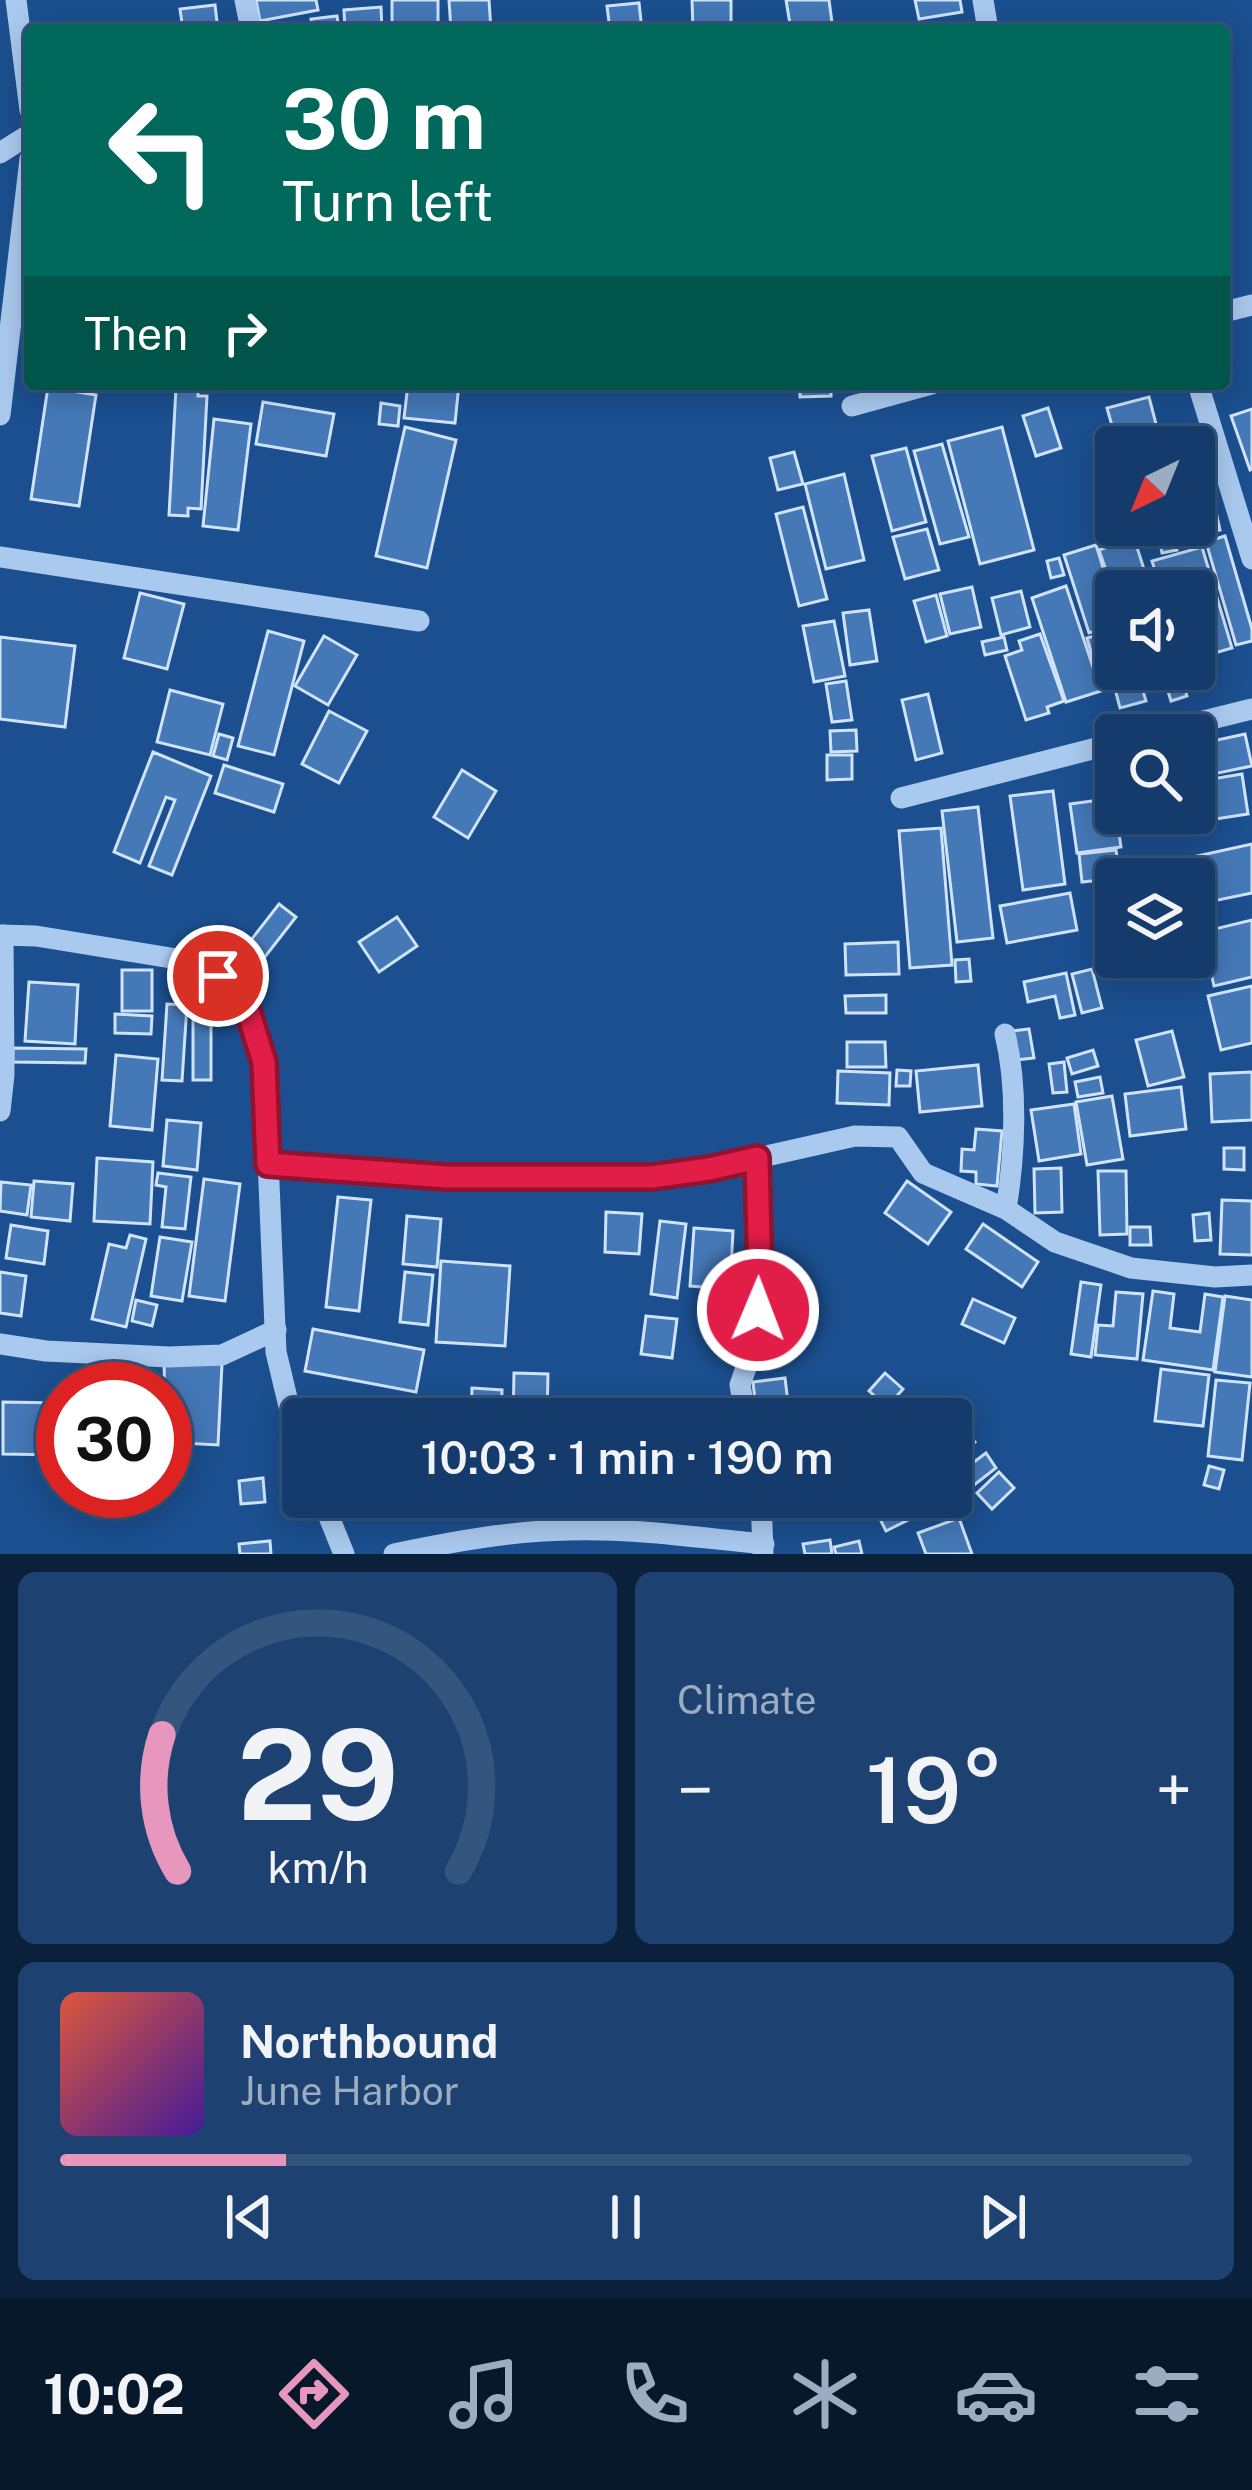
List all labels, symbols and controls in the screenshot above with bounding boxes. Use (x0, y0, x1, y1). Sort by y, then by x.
text: 30 m (282, 69, 486, 168)
icon: left (84, 72, 240, 228)
text: Turn left (282, 170, 493, 233)
icon: right (212, 300, 278, 366)
text: Then (84, 307, 188, 360)
north arrow (1095, 426, 1215, 546)
map controls (1095, 426, 1215, 978)
button: sound (1095, 570, 1215, 690)
button: search (1095, 714, 1215, 834)
button: layers (1095, 858, 1215, 978)
pin (167, 925, 269, 1027)
icon: arrive (185, 943, 251, 1009)
position arrow (695, 1247, 821, 1373)
speed limit sign: 30 (36, 1362, 192, 1518)
text: 10:03 · 1 min · 190 m (421, 1431, 833, 1484)
text: Climate (677, 1677, 817, 1723)
text: 29 (237, 1701, 398, 1848)
text: 19° (866, 1737, 1003, 1843)
text: − (677, 1751, 714, 1829)
text: + (1155, 1751, 1192, 1829)
text: km/h (267, 1842, 368, 1893)
text: Northbound (240, 2015, 498, 2068)
text: June Harbor (240, 2068, 459, 2114)
icon: previous (216, 2184, 282, 2250)
icon: pause (593, 2184, 659, 2250)
icon: next (970, 2184, 1036, 2250)
icon: directions (272, 2352, 356, 2436)
icon: music (442, 2352, 526, 2436)
icon: phone (613, 2352, 697, 2436)
icon: climate (783, 2352, 867, 2436)
icon: car (954, 2352, 1038, 2436)
icon: filters (1125, 2352, 1209, 2436)
text: 10:02 (43, 2363, 185, 2426)

